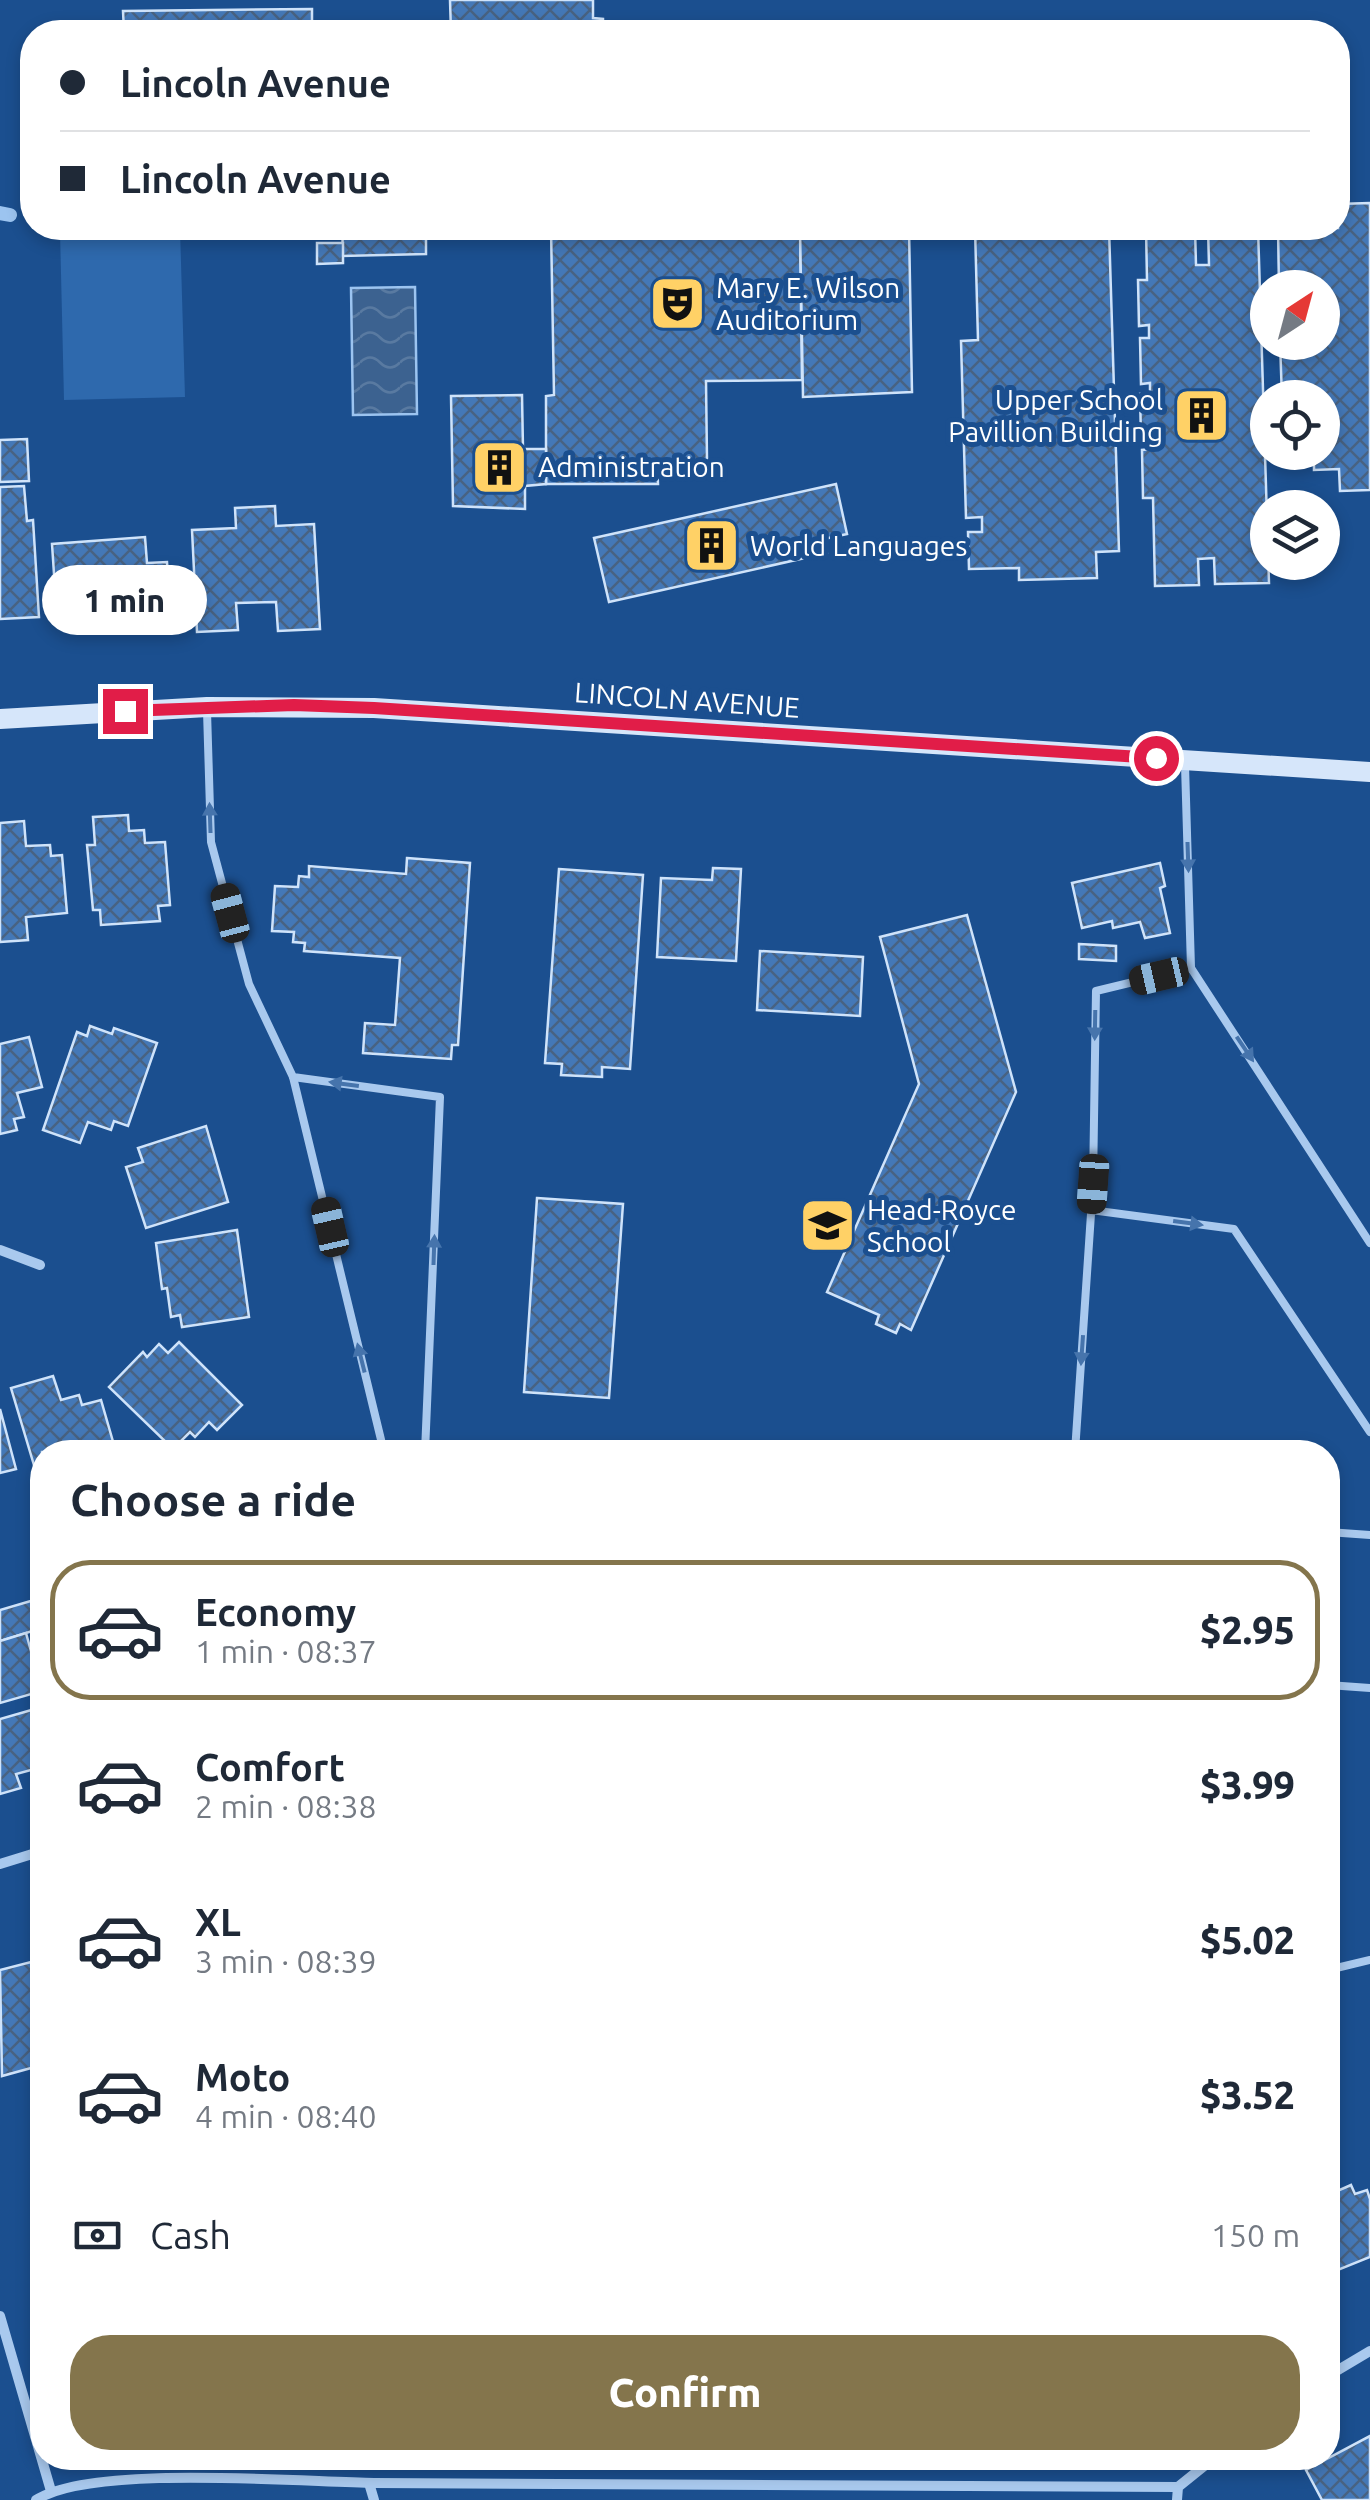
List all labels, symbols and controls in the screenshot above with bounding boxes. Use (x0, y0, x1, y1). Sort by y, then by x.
text: Lincoln Avenue (120, 62, 391, 104)
text: Lincoln Avenue (120, 158, 391, 200)
north arrow (1250, 270, 1340, 360)
map controls (1250, 270, 1340, 580)
place label: Mary E. Wilson Auditorium (716, 272, 900, 335)
theatre icon: Mary E. Wilson Auditorium (647, 274, 707, 334)
button: locate (1250, 380, 1340, 470)
place label: Upper School Pavillion Building (948, 384, 1163, 447)
building icon: Upper School Pavillion Building (1172, 386, 1232, 446)
building icon: Administration (469, 437, 529, 497)
place label: Administration (538, 451, 725, 482)
button: layers (1250, 490, 1340, 580)
building icon: World Languages (681, 516, 741, 576)
place label: World Languages (750, 530, 967, 561)
callout: 1 min (42, 566, 208, 636)
text: 1 min (84, 582, 165, 618)
street label: LINCOLN AVENUE (573, 676, 801, 723)
route end (103, 689, 148, 734)
route start (1134, 736, 1179, 781)
one-way arrow (202, 801, 218, 833)
one-way arrow (1180, 842, 1196, 874)
car (208, 880, 252, 946)
car (1126, 955, 1192, 997)
one-way arrow (1087, 1010, 1103, 1042)
one-way arrow (1235, 1035, 1254, 1063)
one-way arrow (327, 1075, 359, 1091)
car (1076, 1153, 1110, 1215)
car (309, 1194, 351, 1260)
place label: Head-Royce School (867, 1194, 1016, 1257)
school or university icon: Head-Royce School (798, 1196, 858, 1256)
one-way arrow (1172, 1215, 1204, 1231)
one-way arrow (426, 1234, 442, 1266)
one-way arrow (1074, 1334, 1090, 1366)
one-way arrow (353, 1342, 368, 1373)
text: Choose a ride (70, 1474, 356, 1525)
icon: car (75, 1585, 165, 1675)
text: Economy (195, 1591, 356, 1633)
text: $2.95 (1200, 1609, 1295, 1651)
text: 1 min · 08:37 (195, 1633, 377, 1669)
icon: car (75, 1740, 165, 1830)
text: Comfort (195, 1746, 345, 1788)
text: $3.99 (1200, 1764, 1295, 1806)
text: 2 min · 08:38 (195, 1788, 377, 1824)
icon: car (75, 1895, 165, 1985)
text: XL (195, 1901, 241, 1943)
text: $5.02 (1200, 1919, 1295, 1961)
text: 3 min · 08:39 (195, 1943, 377, 1979)
icon: car (75, 2050, 165, 2140)
text: Moto (195, 2056, 290, 2098)
text: $3.52 (1200, 2074, 1295, 2116)
text: 4 min · 08:40 (195, 2098, 377, 2134)
icon: cash (70, 2208, 125, 2263)
text: Cash (150, 2214, 231, 2256)
text: 150 m (1211, 2217, 1300, 2253)
button: Confirm (70, 2335, 1300, 2450)

